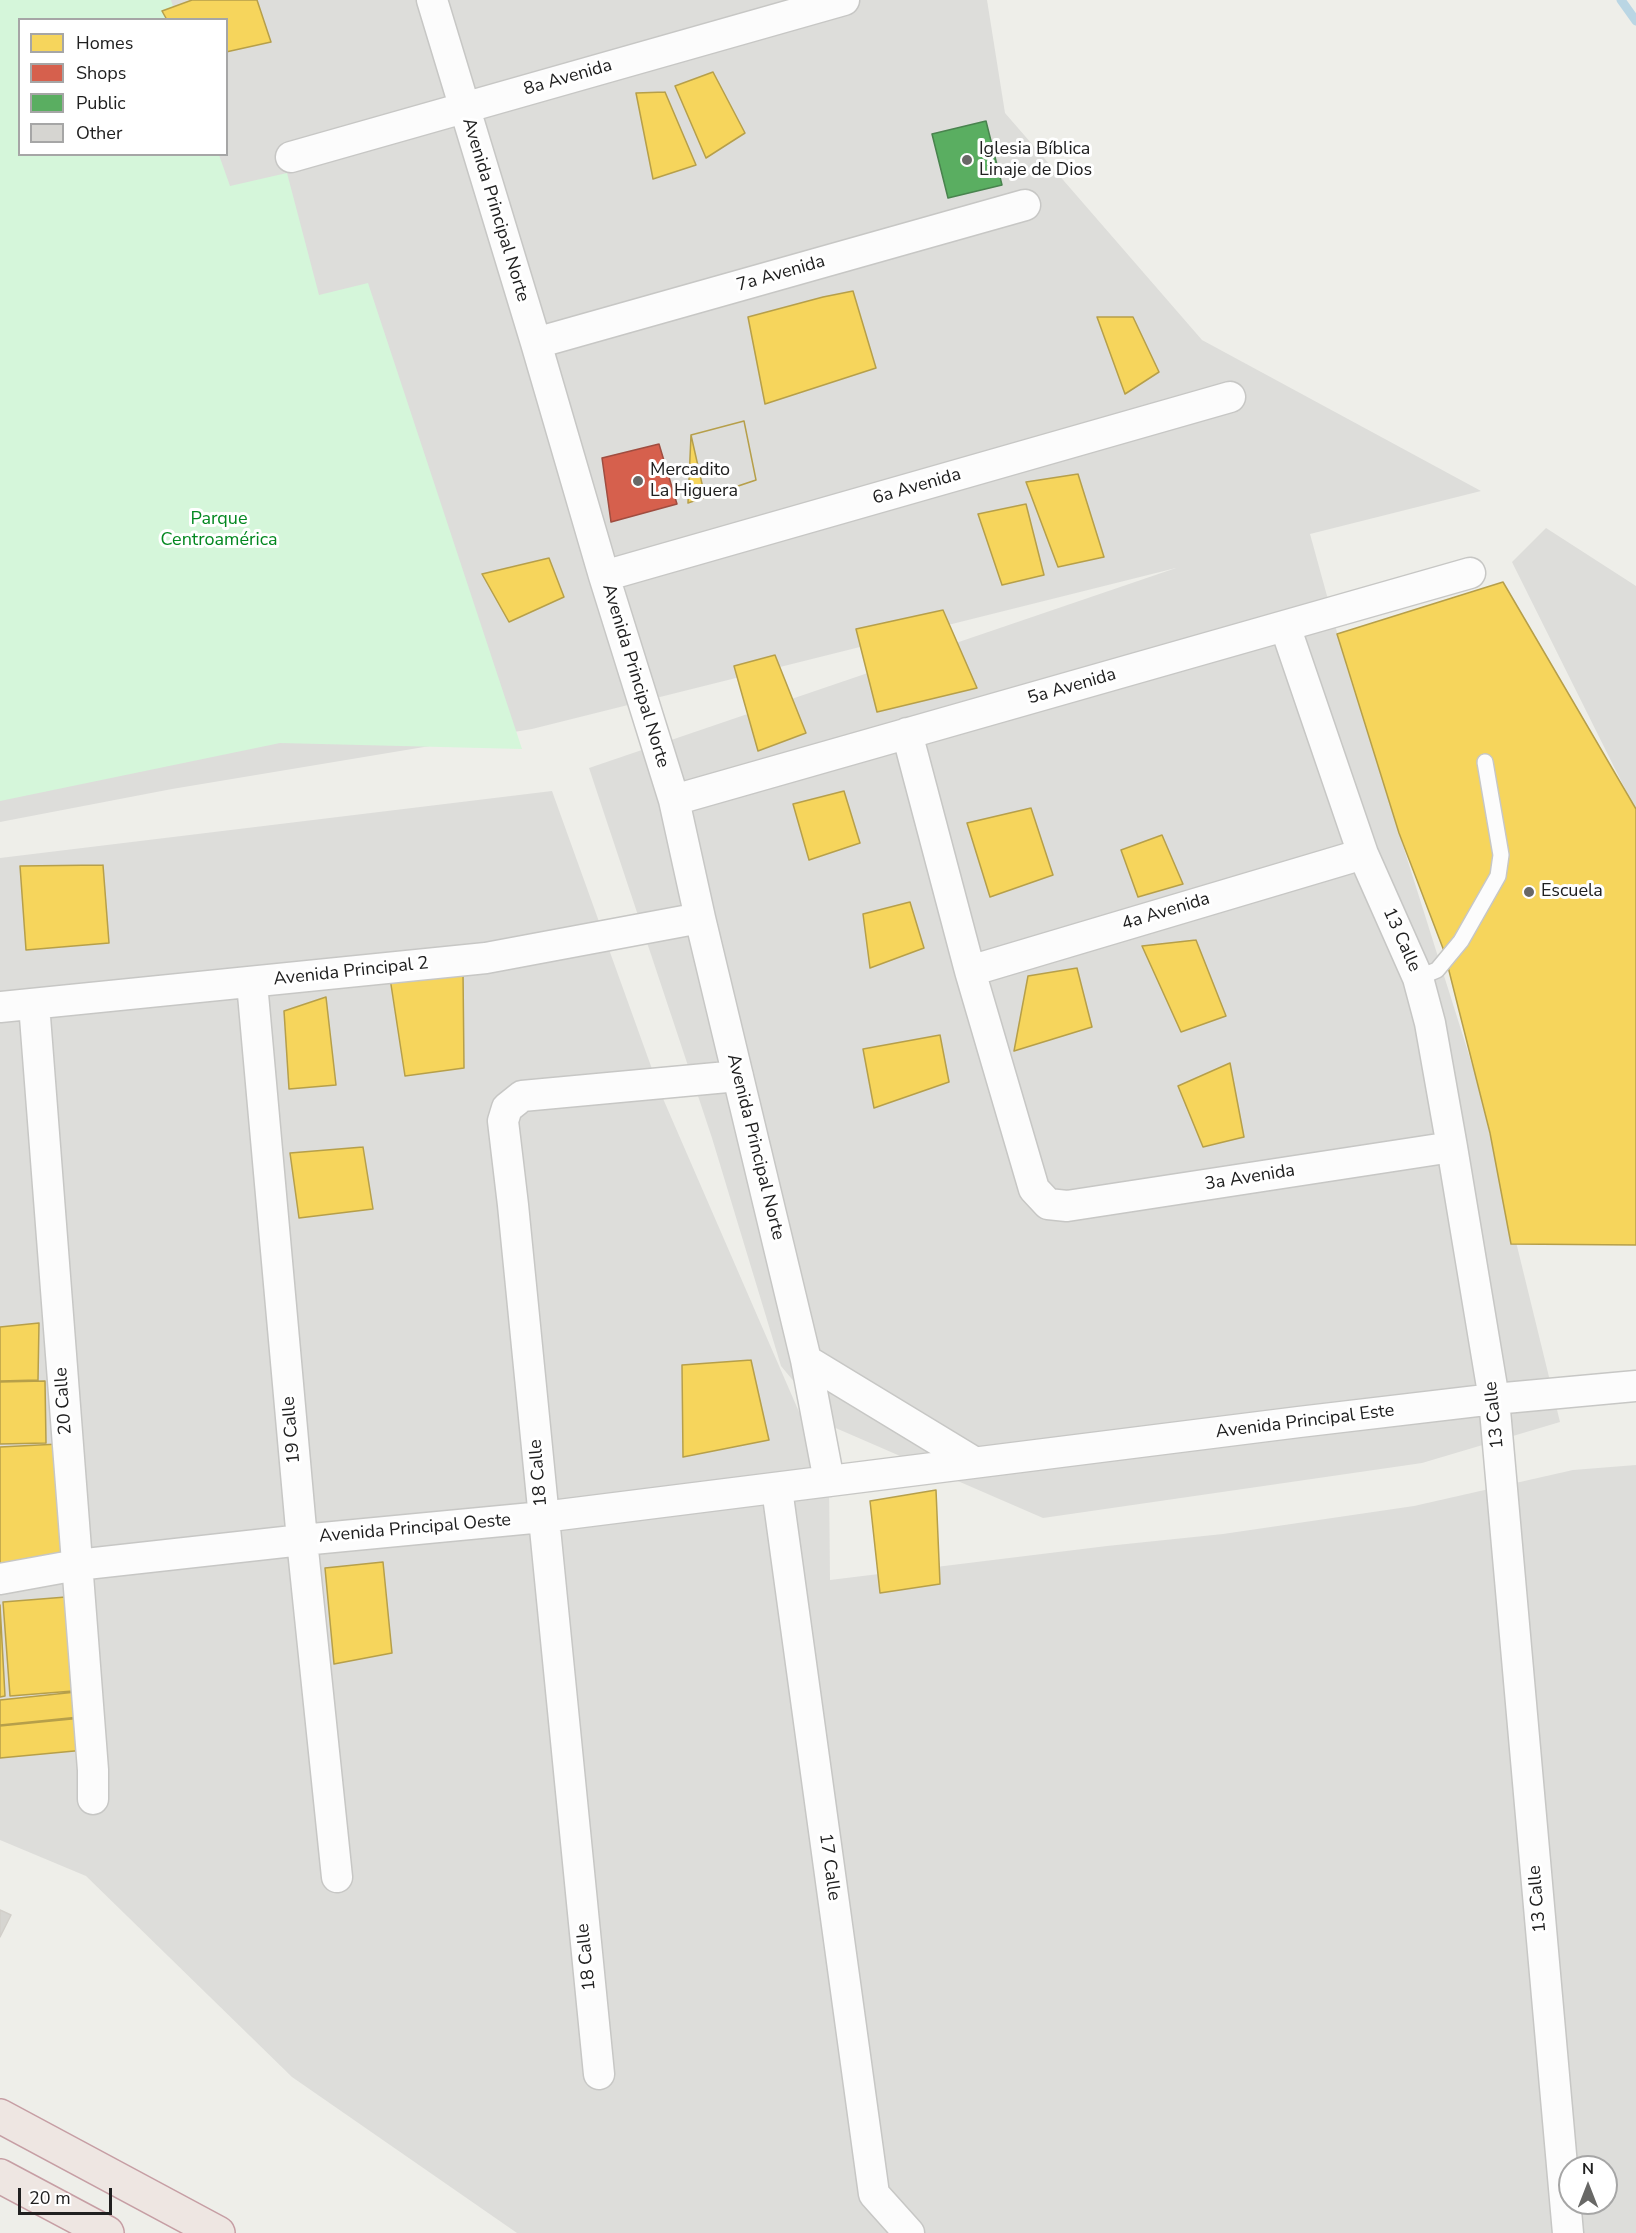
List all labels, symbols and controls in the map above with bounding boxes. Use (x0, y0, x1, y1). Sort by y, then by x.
legend (18, 18, 228, 156)
text: Homes (76, 31, 133, 55)
street label: 8a Avenida (521, 55, 615, 101)
text: Shops (76, 61, 126, 85)
text: Public (76, 91, 126, 115)
street label: Avenida Principal Norte (457, 116, 533, 304)
text: Other (76, 121, 122, 145)
place label: Iglesia Bíblica Linaje de Dios (979, 139, 1092, 182)
marker: Iglesia Bíblica Linaje de Dios (960, 153, 974, 167)
street label: 7a Avenida (734, 251, 828, 297)
place label: Mercadito La Higuera (650, 460, 738, 502)
street label: 6a Avenida (870, 464, 964, 510)
marker: Mercadito La Higuera (631, 474, 645, 488)
park label: Parque Centroamérica (161, 509, 277, 552)
street label: Avenida Principal Norte (597, 582, 673, 770)
street label: 5a Avenida (1025, 664, 1119, 710)
place label: Escuela (1541, 881, 1603, 903)
marker: Escuela (1522, 885, 1536, 899)
street label: 4a Avenida (1119, 888, 1213, 936)
street label: 13 Calle (1377, 905, 1425, 975)
street label: Avenida Principal 2 (272, 953, 430, 991)
street label: Avenida Principal Norte (721, 1052, 789, 1242)
street label: 3a Avenida (1203, 1160, 1297, 1196)
street label: 20 Calle (51, 1366, 77, 1436)
street label: 13 Calle (1481, 1380, 1509, 1450)
street label: 19 Calle (278, 1395, 306, 1465)
street label: Avenida Principal Este (1215, 1400, 1395, 1444)
street label: 18 Calle (525, 1438, 553, 1508)
street label: Avenida Principal Oeste (318, 1510, 512, 1548)
street label: 17 Calle (814, 1832, 844, 1902)
street label: 13 Calle (1524, 1864, 1552, 1934)
street label: 18 Calle (573, 1922, 601, 1992)
north arrow (1558, 2155, 1618, 2215)
text: N (1582, 2158, 1594, 2180)
scale bar (21, 2176, 116, 2214)
text: 20 m (29, 2186, 71, 2210)

